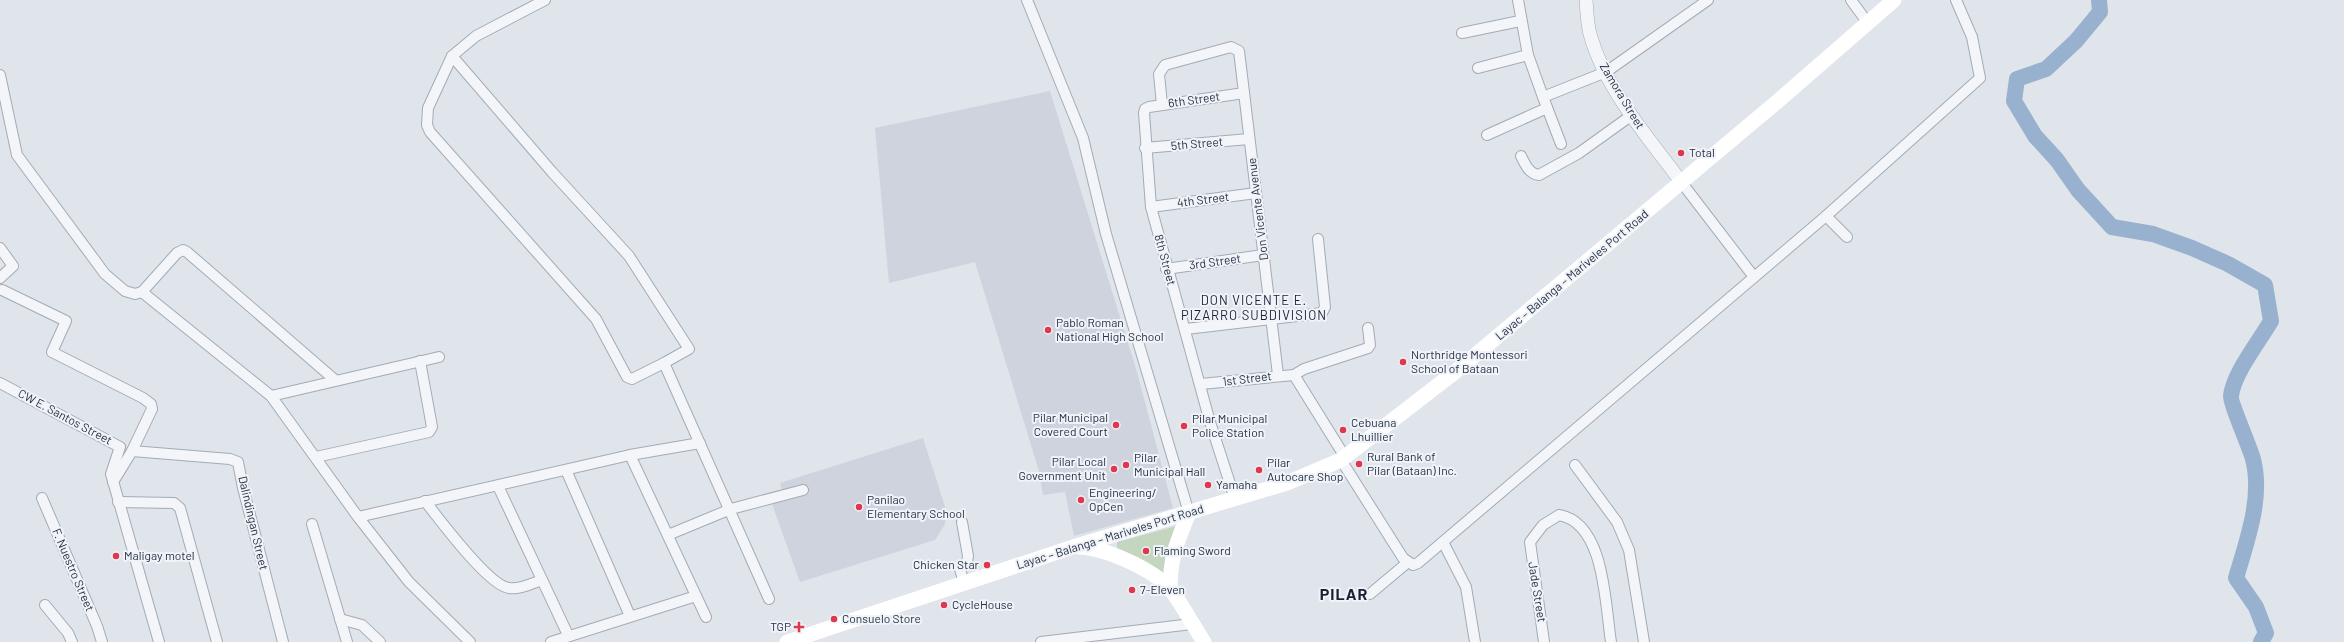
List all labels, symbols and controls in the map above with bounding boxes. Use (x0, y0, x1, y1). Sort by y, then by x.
street label: Zamora Street (1598, 60, 1648, 131)
street label: 6th Street (1167, 88, 1221, 110)
street label: 5th Street (1170, 134, 1224, 152)
place label: Total (1689, 145, 1715, 159)
marker: Total (1676, 148, 1686, 158)
street label: Don Vicente Avenue (1244, 157, 1270, 261)
street label: 4th Street (1176, 189, 1230, 209)
street label: Layac – Balanga – Mariveles Port Road (1492, 206, 1651, 342)
street label: 8th Street (1152, 233, 1179, 287)
street label: 3rd Street (1188, 250, 1242, 272)
district label: DON VICENTE E. PIZARRO SUBDIVISION (1181, 292, 1327, 323)
place label: Pablo Roman National High School (1056, 315, 1164, 343)
marker: Pablo Roman National High School (1043, 325, 1053, 335)
place label: Northridge Montessori School of Bataan (1411, 347, 1528, 375)
marker: Northridge Montessori School of Bataan (1398, 357, 1408, 367)
street label: 1st Street (1221, 368, 1272, 388)
street label: CW E. Santos Street (16, 385, 115, 447)
place label: Pilar Municipal Covered Court (1033, 410, 1108, 438)
place label: Pilar Municipal Police Station (1192, 411, 1267, 439)
place label: Cebuana Lhuillier (1351, 415, 1396, 443)
marker: Pilar Municipal Covered Court (1111, 420, 1121, 430)
marker: Pilar Municipal Police Station (1179, 421, 1189, 431)
marker: Cebuana Lhuillier (1338, 425, 1348, 435)
place label: Rural Bank of Pilar (Bataan) Inc. (1367, 449, 1457, 477)
place label: Pilar Municipal Hall (1134, 450, 1205, 478)
place label: Pilar Local Government Unit (1018, 454, 1106, 482)
place label: Pilar Autocare Shop (1267, 455, 1343, 483)
marker: Rural Bank of Pilar (Bataan) Inc. (1354, 459, 1364, 469)
marker: Pilar Municipal Hall (1121, 460, 1131, 470)
marker: Pilar Local Government Unit (1109, 464, 1119, 474)
marker: Pilar Autocare Shop (1254, 465, 1264, 475)
street label: Dalindingan Street (236, 474, 272, 571)
place label: Yamaha (1216, 477, 1257, 491)
marker: Yamaha (1203, 480, 1213, 490)
place label: Engineering/ OpCen (1089, 485, 1157, 513)
place label: Panilao Elementary School (867, 492, 965, 520)
marker: Engineering/ OpCen (1076, 495, 1086, 505)
street label: Layac – Balanga – Mariveles Port Road (1014, 501, 1205, 571)
marker: Panilao Elementary School (854, 502, 864, 512)
street label: F. Nuestro Street (50, 526, 98, 613)
place label: Flaming Sword (1154, 543, 1231, 557)
marker: Flaming Sword (1141, 546, 1151, 556)
place label: Maligay motel (124, 548, 195, 562)
marker: Maligay motel (111, 551, 121, 561)
place label: Chicken Star (913, 557, 980, 571)
marker: Chicken Star (982, 560, 992, 570)
street label: Jade Street (1526, 561, 1550, 623)
place label: 7-Eleven (1140, 582, 1185, 596)
district label: PILAR (1320, 584, 1368, 603)
marker: 7-Eleven (1127, 585, 1137, 595)
place label: CycleHouse (952, 597, 1013, 611)
marker: CycleHouse (939, 600, 949, 610)
place label: Consuelo Store (842, 611, 921, 625)
marker: Consuelo Store (829, 614, 839, 624)
place label: TGP (770, 619, 791, 633)
marker: TGP (794, 622, 804, 632)

